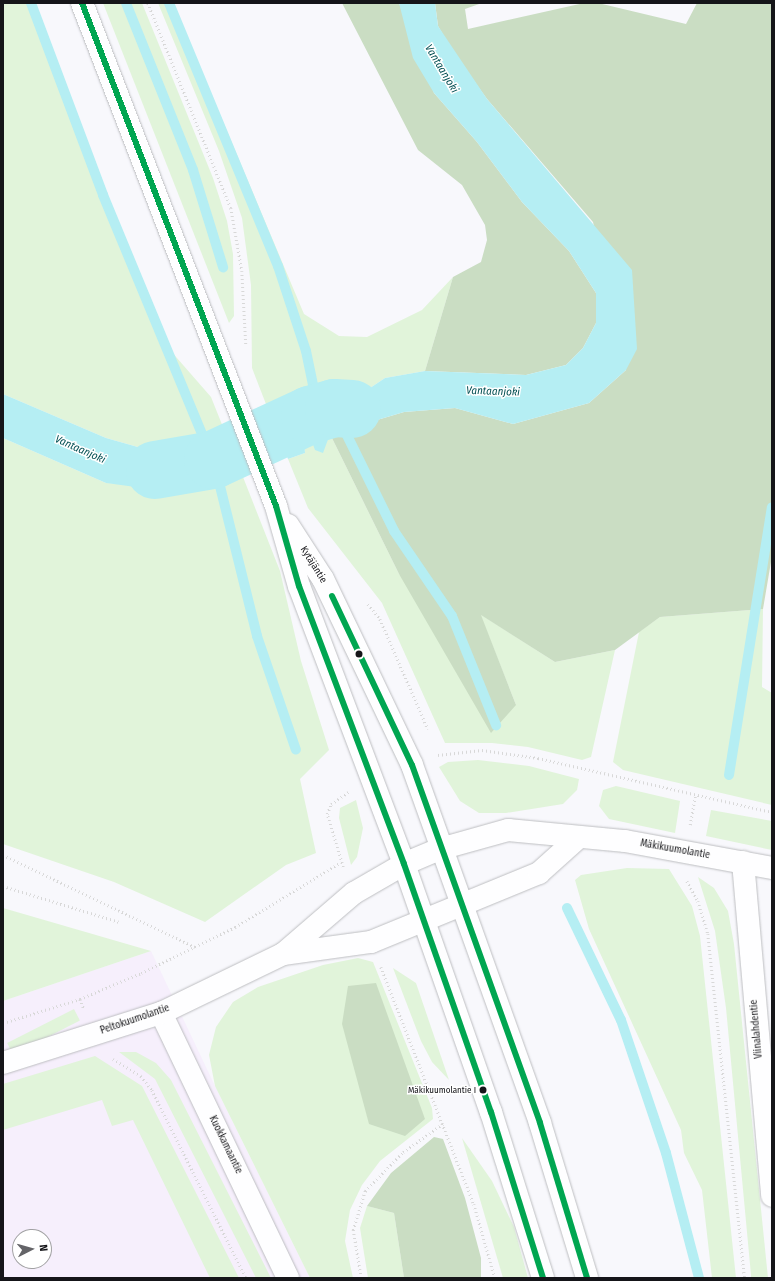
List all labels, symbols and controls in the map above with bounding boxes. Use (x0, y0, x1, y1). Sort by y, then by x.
water label: Vantaanjoki (421, 42, 461, 96)
water label: Vantaanjoki (466, 384, 520, 400)
water label: Vantaanjoki (53, 433, 107, 467)
street label: Kytäjäntie (297, 544, 329, 586)
unlabelled marker (354, 649, 364, 659)
street label: Mäkikuumolantie (639, 838, 711, 862)
street label: Viinalahdentie (748, 999, 766, 1059)
street label: Peltokuumolantie (99, 1003, 171, 1037)
place label: Mäkikuumolantie I (408, 1085, 476, 1095)
marker: Mäkikuumolantie I (478, 1085, 488, 1095)
street label: Kuokkamaantie (206, 1114, 244, 1176)
north arrow (12, 1229, 52, 1269)
text: N (37, 1244, 50, 1252)

